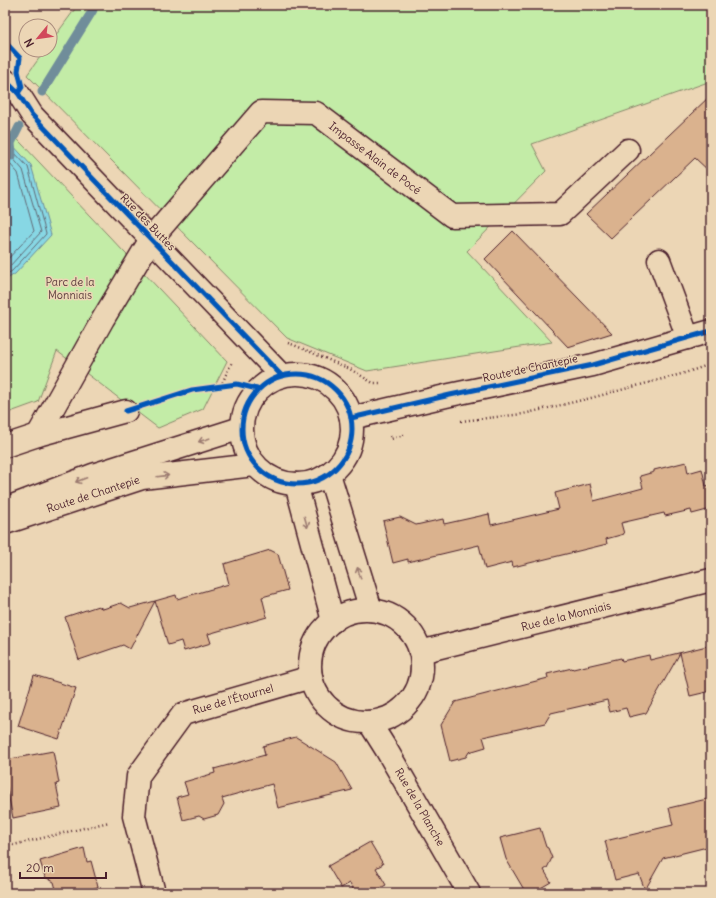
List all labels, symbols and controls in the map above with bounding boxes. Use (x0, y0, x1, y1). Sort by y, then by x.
north arrow (18, 18, 58, 58)
text: N (21, 36, 37, 50)
street label: Impasse Alain de Pocé (326, 119, 424, 197)
street label: Rue des Buttes (117, 191, 179, 253)
park label: Parc de la Monniais (46, 275, 94, 302)
street label: Route de Chantepie (481, 351, 579, 385)
one-way arrow (198, 437, 211, 444)
street label: Route de Chantepie (45, 472, 141, 516)
one-way arrow (156, 472, 169, 479)
one-way arrow (75, 477, 87, 485)
one-way arrow (303, 515, 310, 528)
one-way arrow (355, 567, 363, 579)
street label: Rue de la Monniais (520, 598, 612, 634)
street label: Rue de l'Étournel (191, 680, 275, 717)
street label: Rue de la Planche (392, 765, 448, 849)
scale bar (20, 854, 106, 880)
text: 20 m (26, 860, 54, 875)

